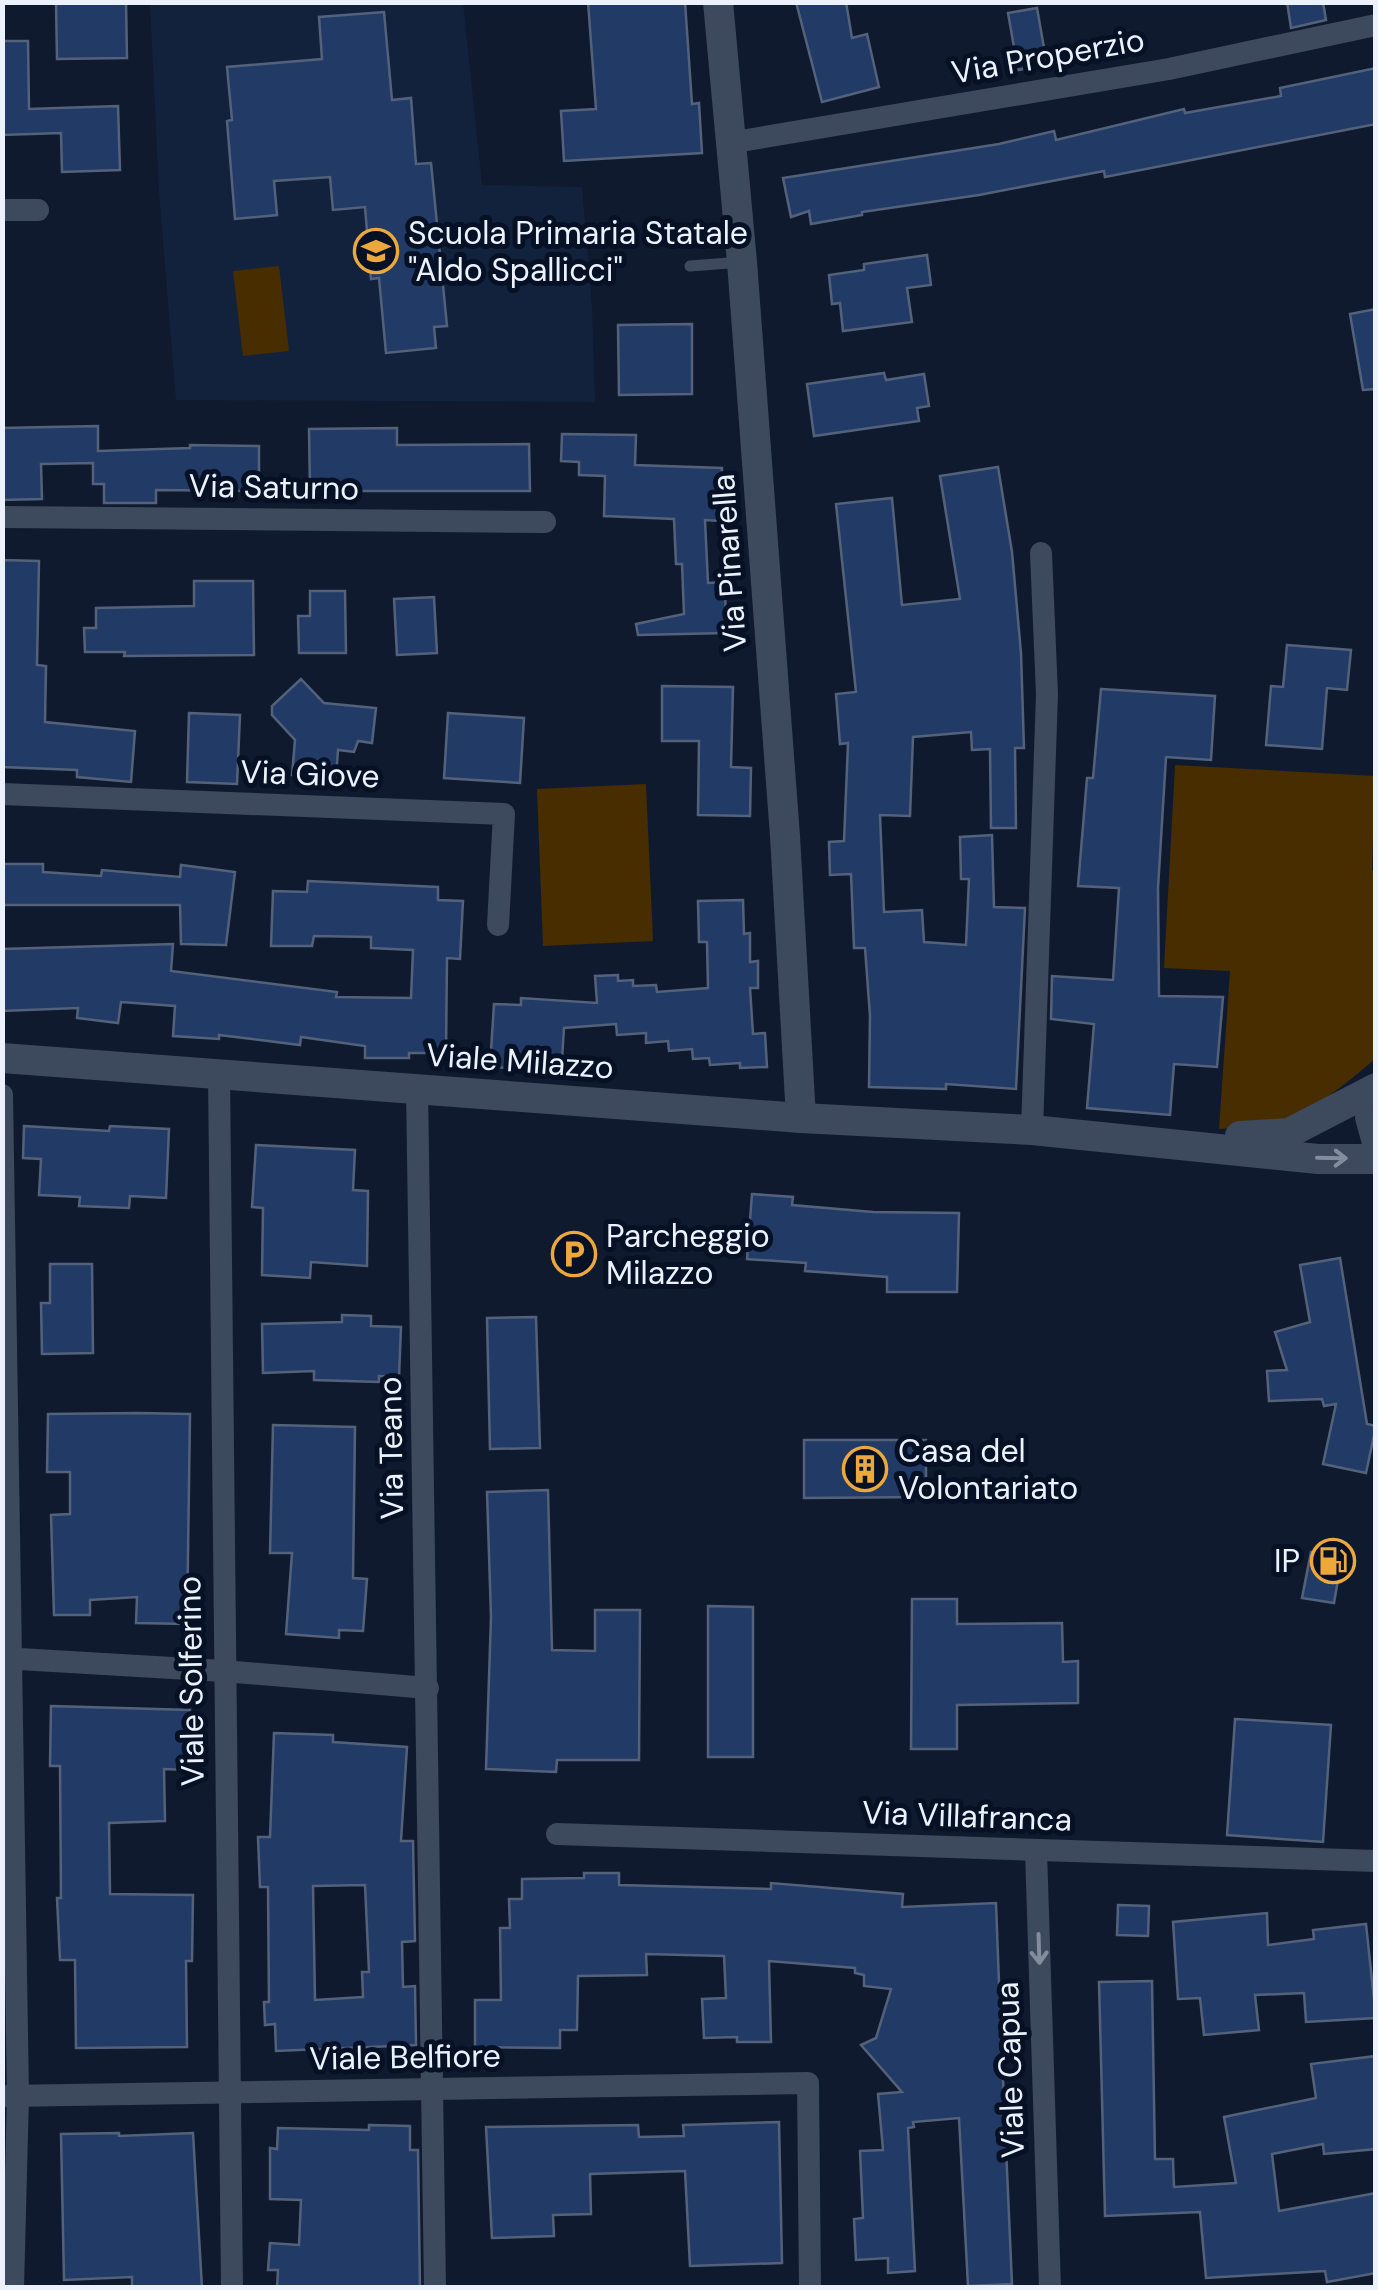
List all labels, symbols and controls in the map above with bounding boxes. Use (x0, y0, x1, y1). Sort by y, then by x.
street label: Via Properzio (948, 18, 1148, 94)
place label: Scuola Primaria Statale "Aldo Spallicci" (408, 212, 748, 291)
school or university icon: Scuola Primaria Statale "Aldo Spallicci" (353, 228, 399, 274)
street label: Via Saturno (188, 465, 360, 509)
street label: Via Pinarella (702, 473, 756, 653)
street label: Via Giove (240, 751, 380, 797)
street label: Viale Milazzo (425, 1034, 615, 1088)
one-way arrow (1315, 1149, 1347, 1168)
place label: Parcheggio Milazzo (606, 1215, 770, 1294)
parking icon: Parcheggio Milazzo (551, 1231, 597, 1277)
street label: Via Teano (369, 1376, 413, 1520)
place label: Casa del Volontariato (898, 1430, 1078, 1509)
building icon: Casa del Volontariato (842, 1446, 888, 1492)
fuel station icon: IP (1310, 1538, 1356, 1584)
place label: IP (1274, 1540, 1300, 1582)
street label: Viale Solferino (168, 1576, 214, 1786)
street label: Via Villafranca (861, 1791, 1073, 1841)
one-way arrow (1030, 1932, 1049, 1964)
street label: Viale Capua (986, 1981, 1034, 2159)
street label: Viale Belfiore (309, 2034, 501, 2080)

